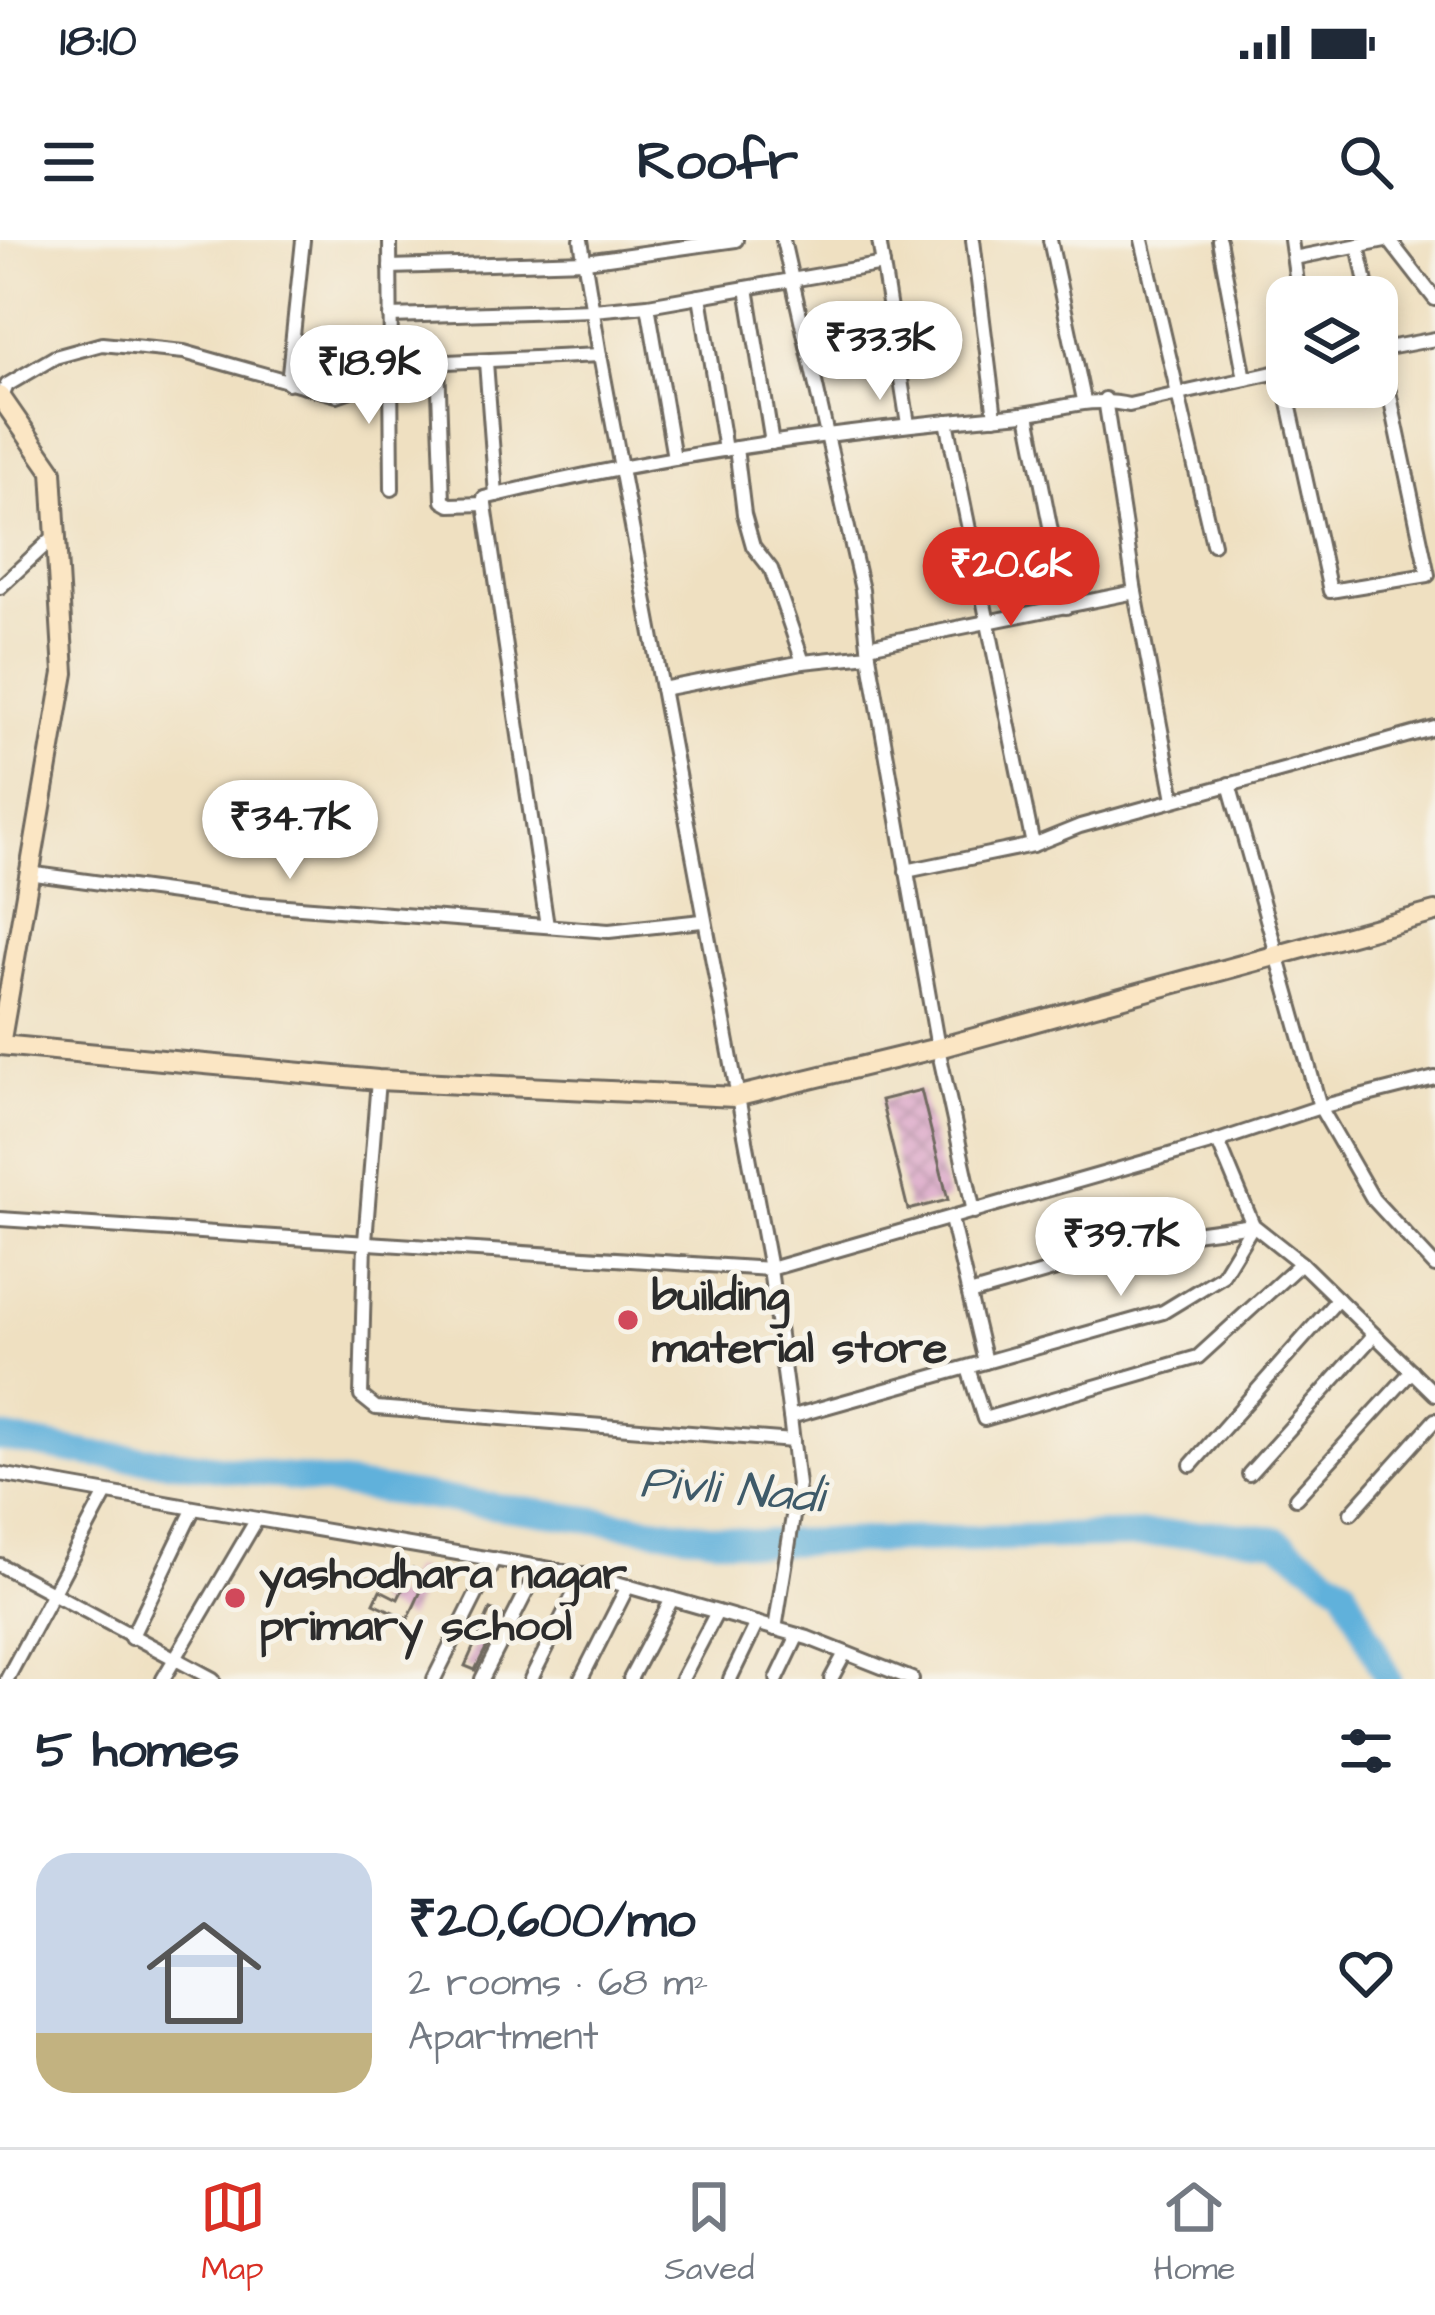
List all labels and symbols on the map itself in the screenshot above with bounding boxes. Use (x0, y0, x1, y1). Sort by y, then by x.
pin: ₹33.3K (782, 301, 978, 403)
pin: ₹18.9K (271, 325, 467, 427)
pin: ₹20.6K (913, 527, 1109, 629)
pin: ₹34.7K (192, 780, 388, 882)
pin: ₹39.7K (1023, 1197, 1219, 1299)
place label: building material store (652, 1266, 947, 1380)
marker: building material store (615, 1307, 641, 1333)
water label: Pivli Nadi (638, 1449, 832, 1531)
place label: yashodhara nagar primary school (259, 1544, 627, 1660)
marker: yashodhara nagar primary school (222, 1585, 248, 1611)

